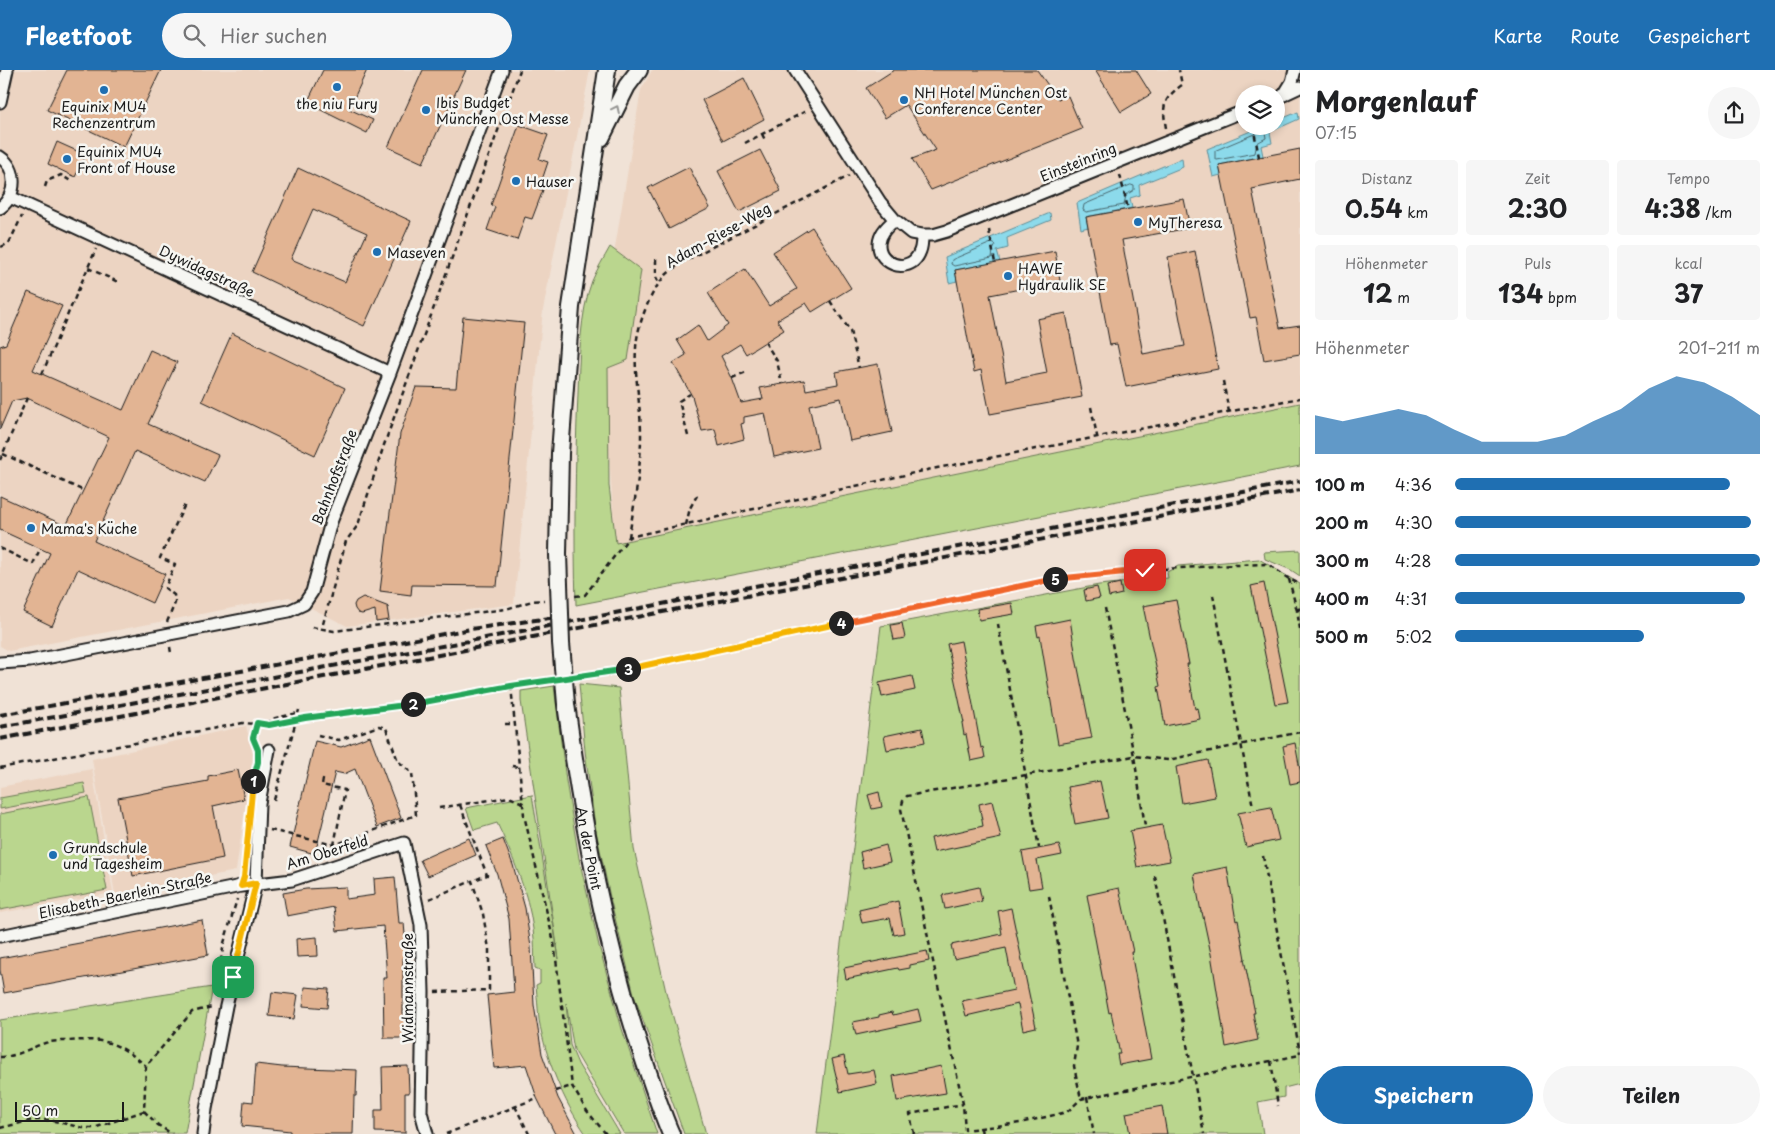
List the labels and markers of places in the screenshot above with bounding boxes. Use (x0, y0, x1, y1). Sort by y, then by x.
marker: the niu Fury (331, 81, 343, 93)
place label: NH Hotel München Ost Conference Center (914, 82, 1068, 119)
marker: Equinix MU4 Rechenzentrum (98, 84, 110, 96)
place label: Ibis Budget München Ost Messe (436, 92, 569, 129)
place label: the niu Fury (296, 93, 378, 114)
marker: NH Hotel München Ost Conference Center (898, 94, 910, 106)
place label: Equinix MU4 Rechenzentrum (52, 96, 156, 133)
marker: Ibis Budget München Ost Messe (420, 104, 432, 116)
place label: Equinix MU4 Front of House (77, 141, 176, 178)
marker: Equinix MU4 Front of House (61, 153, 73, 165)
place label: Hauser (526, 171, 574, 192)
marker: Hauser (510, 175, 522, 187)
place label: MyTheresa (1148, 212, 1222, 233)
marker: MyTheresa (1132, 216, 1144, 228)
place label: Maseven (387, 242, 446, 263)
marker: Maseven (371, 246, 383, 258)
place label: HAWE Hydraulik SE (1018, 258, 1107, 295)
marker: HAWE Hydraulik SE (1002, 270, 1014, 282)
place label: Mama's Küche (41, 518, 137, 539)
marker: Mama's Küche (25, 522, 37, 534)
pin (1124, 549, 1166, 591)
pin: 5 (1042, 566, 1068, 592)
pin: 4 (828, 610, 854, 636)
pin: 3 (616, 656, 640, 682)
pin: 2 (400, 692, 426, 716)
pin: 1 (240, 768, 266, 794)
place label: Grundschule und Tagesheim (63, 837, 162, 874)
marker: Grundschule und Tagesheim (47, 849, 59, 861)
pin (212, 956, 254, 998)

